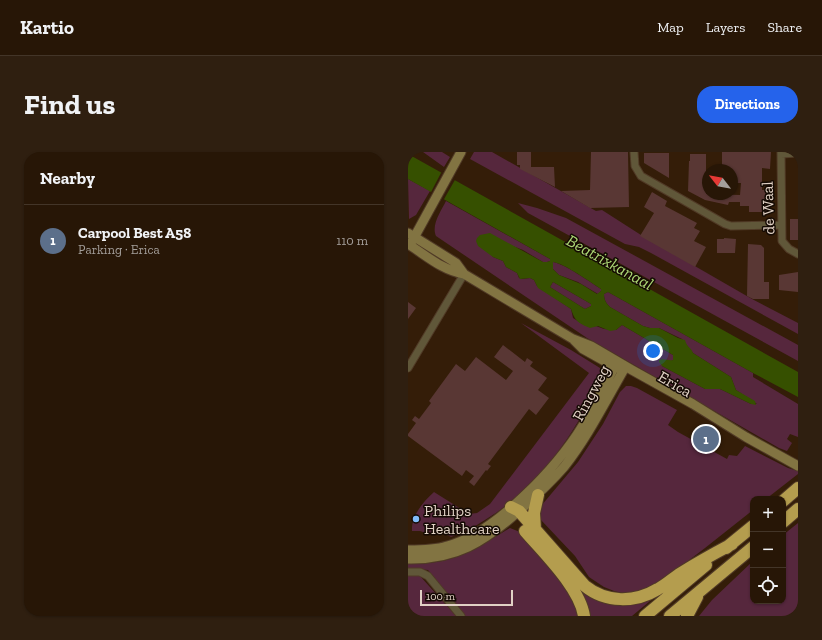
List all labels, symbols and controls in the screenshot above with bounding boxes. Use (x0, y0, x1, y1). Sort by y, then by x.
text: Kartio (20, 16, 74, 39)
text: Map (657, 19, 684, 36)
text: Layers (706, 19, 745, 36)
text: Share (767, 19, 802, 36)
button: Directions (697, 86, 798, 123)
text: Find us (24, 88, 115, 121)
north arrow (702, 164, 738, 200)
text: Nearby (40, 168, 95, 188)
street label: de Waal (758, 181, 778, 235)
text: Carpool Best A58 (78, 224, 191, 242)
water label: Beatrixkanaal (563, 230, 657, 294)
text: 1 (50, 233, 56, 248)
text: 110 m (336, 233, 368, 248)
text: Parking · Erica (78, 242, 160, 257)
your location (643, 341, 663, 361)
street label: Ringweg (568, 362, 614, 424)
street label: Erica (655, 367, 695, 401)
pin: 1 (693, 424, 719, 454)
map controls (750, 496, 786, 604)
button: + (750, 496, 786, 532)
place label: Philips Healthcare (424, 501, 499, 538)
marker: Philips Healthcare (411, 514, 421, 524)
button: − (750, 532, 786, 568)
button: locate (750, 568, 786, 604)
scale bar (420, 588, 513, 607)
text: 100 m (426, 590, 455, 603)

